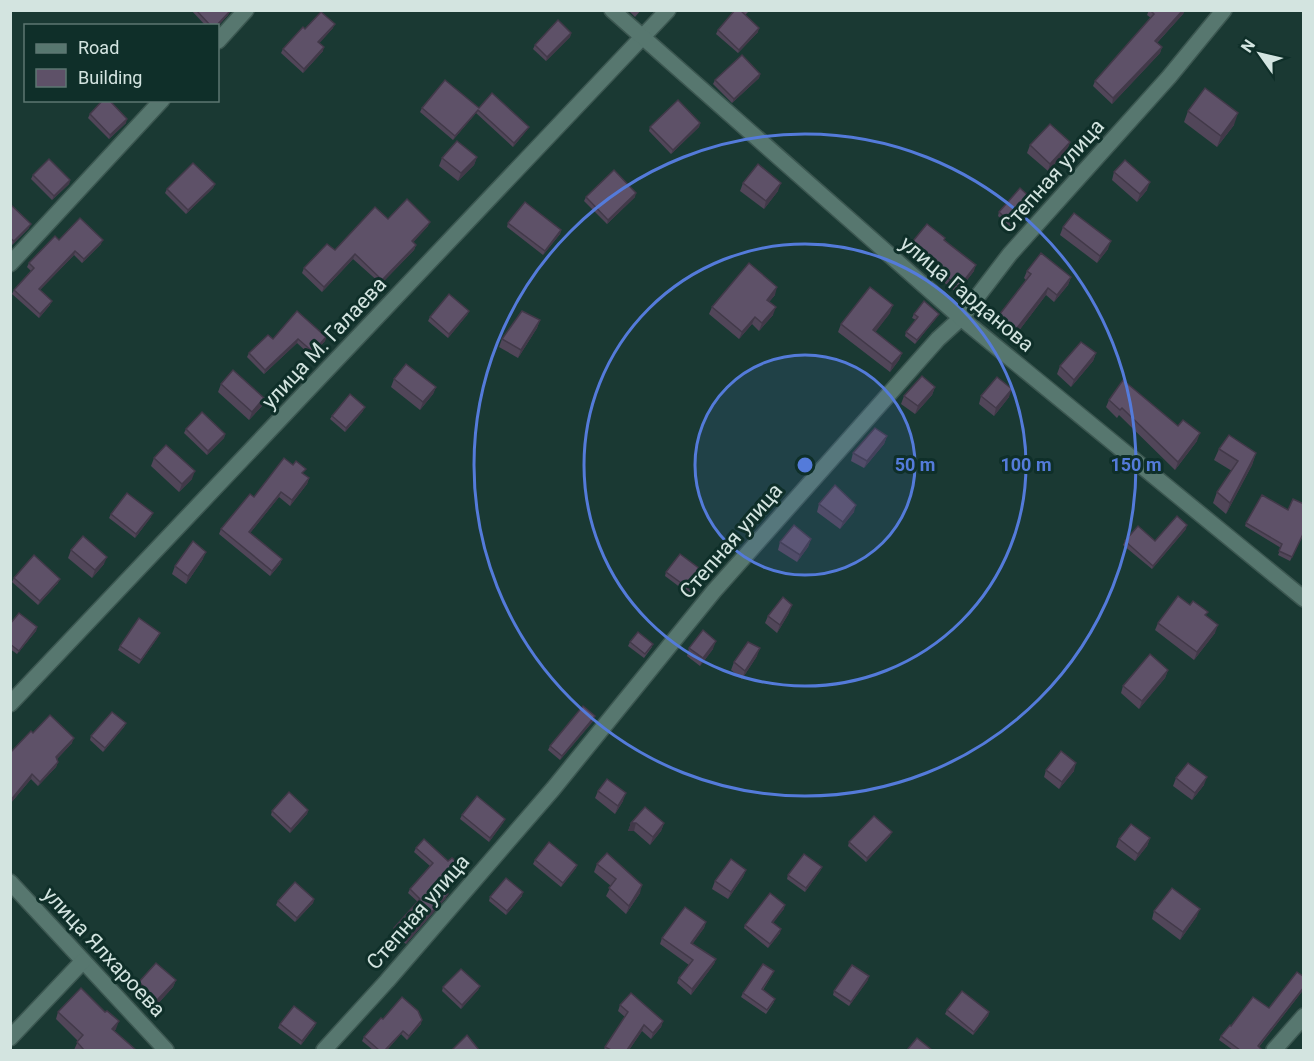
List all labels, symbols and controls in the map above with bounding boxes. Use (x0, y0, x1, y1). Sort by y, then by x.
legend (24, 24, 219, 102)
north arrow (1230, 24, 1290, 84)
text: N (1237, 36, 1259, 56)
text: Road (78, 37, 119, 58)
text: Building (78, 67, 142, 88)
street label: Степная улица (995, 114, 1109, 238)
street label: улица Гарданова (895, 231, 1039, 357)
street label: улица М. Галаева (257, 272, 391, 414)
text: 50 m (895, 454, 935, 475)
text: 100 m (1000, 454, 1052, 475)
text: 150 m (1110, 454, 1162, 475)
centre of rings (795, 455, 815, 475)
street label: Степная улица (675, 479, 787, 603)
street label: Степная улица (362, 850, 474, 974)
street label: улица Ялхароева (38, 882, 170, 1022)

